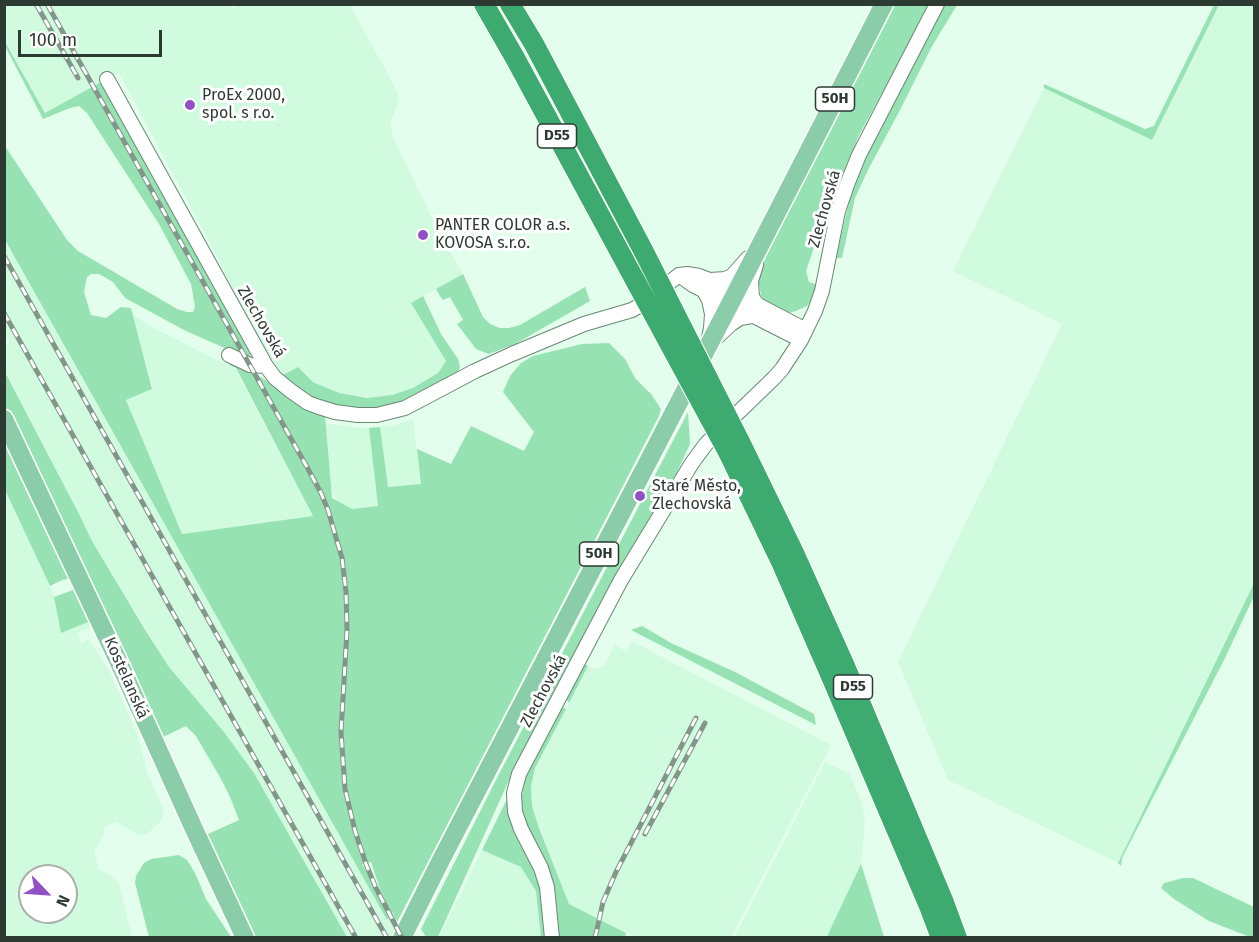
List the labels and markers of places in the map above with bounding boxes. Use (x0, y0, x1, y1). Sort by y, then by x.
place label: ProEx 2000, spol. s r.o. (202, 86, 285, 124)
marker: ProEx 2000, spol. s r.o. (183, 98, 197, 112)
place label: PANTER COLOR a.s. KOVOSA s.r.o. (435, 216, 570, 254)
marker: PANTER COLOR a.s. KOVOSA s.r.o. (416, 228, 430, 242)
place label: Staré Město, Zlechovská (652, 477, 741, 515)
marker: Staré Město, Zlechovská (633, 489, 647, 503)

